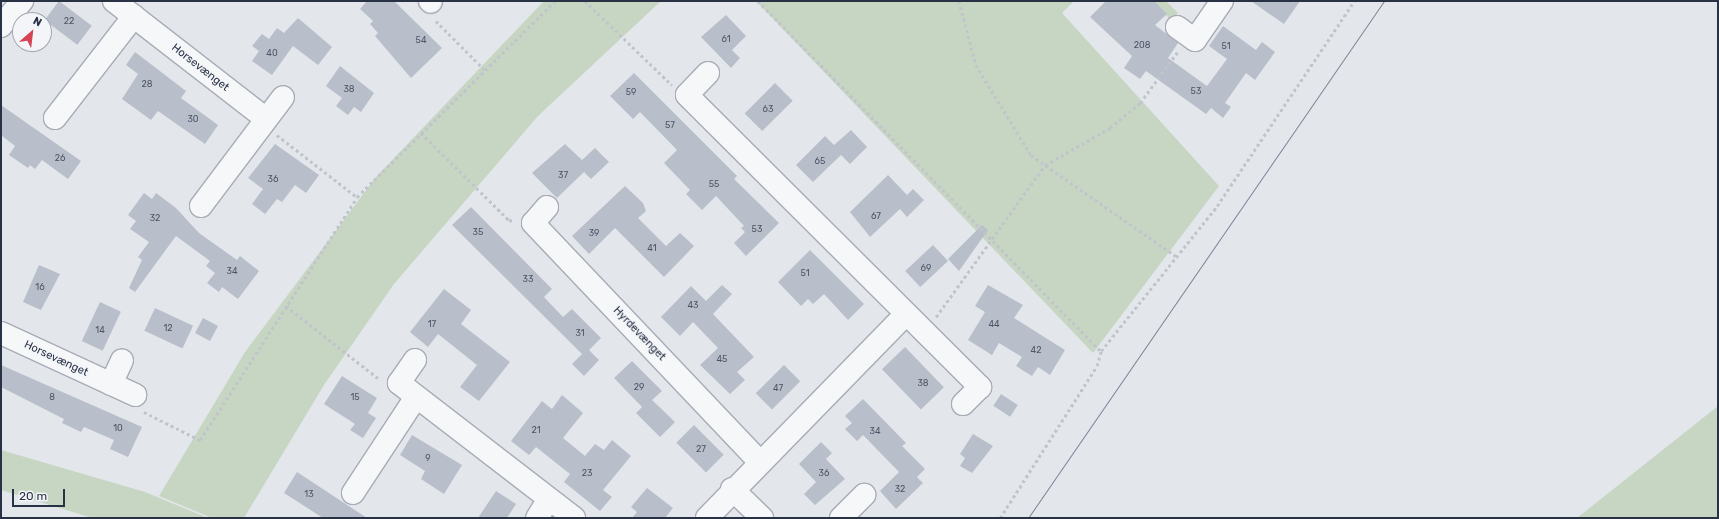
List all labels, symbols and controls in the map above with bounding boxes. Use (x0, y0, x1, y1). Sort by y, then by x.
north arrow (12, 12, 52, 52)
text: N (31, 14, 44, 29)
house number: 22 (64, 16, 74, 26)
house number: 61 (721, 34, 731, 44)
house number: 54 (416, 35, 426, 45)
house number: 208 (1134, 40, 1150, 50)
street label: Horsevænget (169, 41, 231, 95)
house number: 51 (1221, 41, 1231, 51)
house number: 40 (266, 48, 278, 58)
house number: 28 (141, 79, 153, 89)
house number: 38 (343, 84, 355, 94)
house number: 53 (1191, 86, 1201, 96)
house number: 59 (626, 87, 636, 97)
house number: 63 (763, 104, 773, 114)
house number: 30 (187, 114, 199, 124)
house number: 57 (665, 120, 675, 130)
house number: 26 (55, 153, 65, 163)
house number: 65 (815, 156, 825, 166)
house number: 37 (558, 170, 568, 180)
house number: 36 (268, 174, 278, 184)
house number: 55 (709, 179, 719, 189)
house number: 67 (871, 211, 881, 221)
house number: 32 (150, 213, 160, 223)
house number: 53 (752, 224, 762, 234)
house number: 35 (473, 227, 483, 237)
house number: 39 (589, 228, 599, 238)
house number: 41 (647, 243, 657, 253)
house number: 69 (921, 263, 931, 273)
house number: 34 (227, 266, 237, 276)
house number: 51 (800, 268, 810, 278)
house number: 33 (523, 274, 533, 284)
house number: 16 (35, 282, 45, 292)
house number: 43 (688, 300, 698, 310)
street label: Hyrdevænget (610, 304, 668, 364)
house number: 17 (428, 319, 436, 329)
house number: 44 (988, 319, 1000, 329)
house number: 12 (163, 323, 173, 333)
house number: 14 (95, 325, 105, 335)
house number: 31 (575, 328, 585, 338)
street label: Horsevænget (22, 338, 90, 380)
house number: 42 (1031, 345, 1041, 355)
house number: 45 (717, 354, 727, 364)
house number: 38 (917, 378, 929, 388)
house number: 29 (634, 382, 644, 392)
house number: 47 (773, 383, 783, 393)
house number: 8 (49, 392, 55, 402)
house number: 15 (350, 392, 360, 402)
house number: 10 (113, 423, 123, 433)
house number: 21 (531, 425, 541, 435)
house number: 34 (870, 426, 880, 436)
house number: 27 (696, 444, 706, 454)
house number: 9 (425, 453, 431, 463)
house number: 23 (582, 468, 592, 478)
house number: 36 (819, 468, 829, 478)
scale bar (14, 481, 67, 507)
house number: 32 (895, 484, 905, 494)
text: 20 m (19, 489, 47, 503)
house number: 13 (304, 489, 314, 499)

